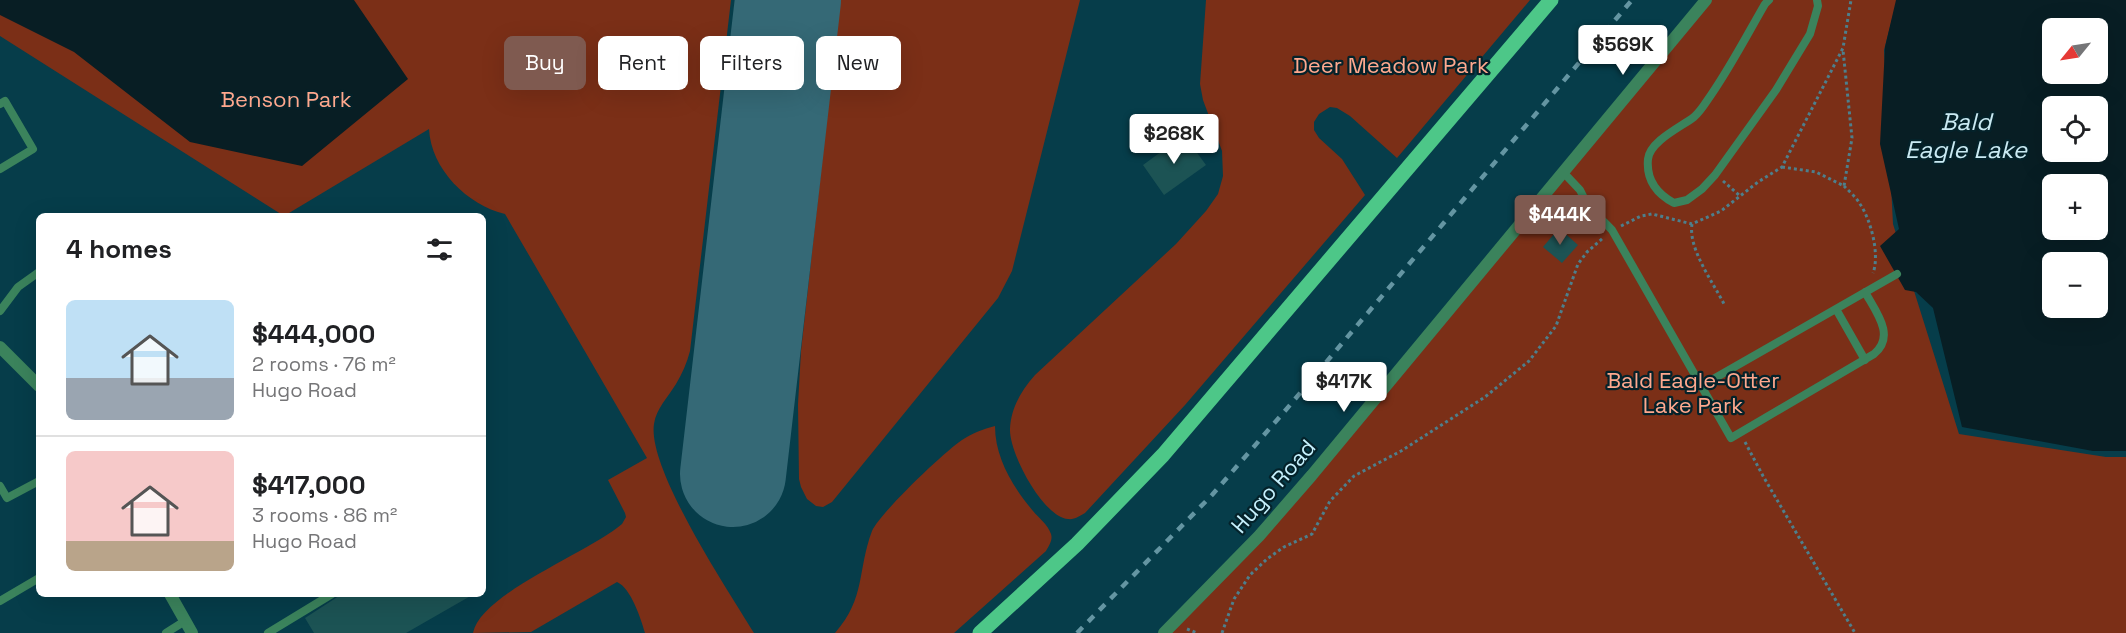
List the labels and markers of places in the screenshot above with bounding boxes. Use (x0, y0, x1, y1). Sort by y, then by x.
pin: $569K (1581, 25, 1665, 76)
pin: $268K (1132, 114, 1216, 165)
pin: $444K (1518, 195, 1602, 246)
pin: $417K (1302, 362, 1386, 413)

